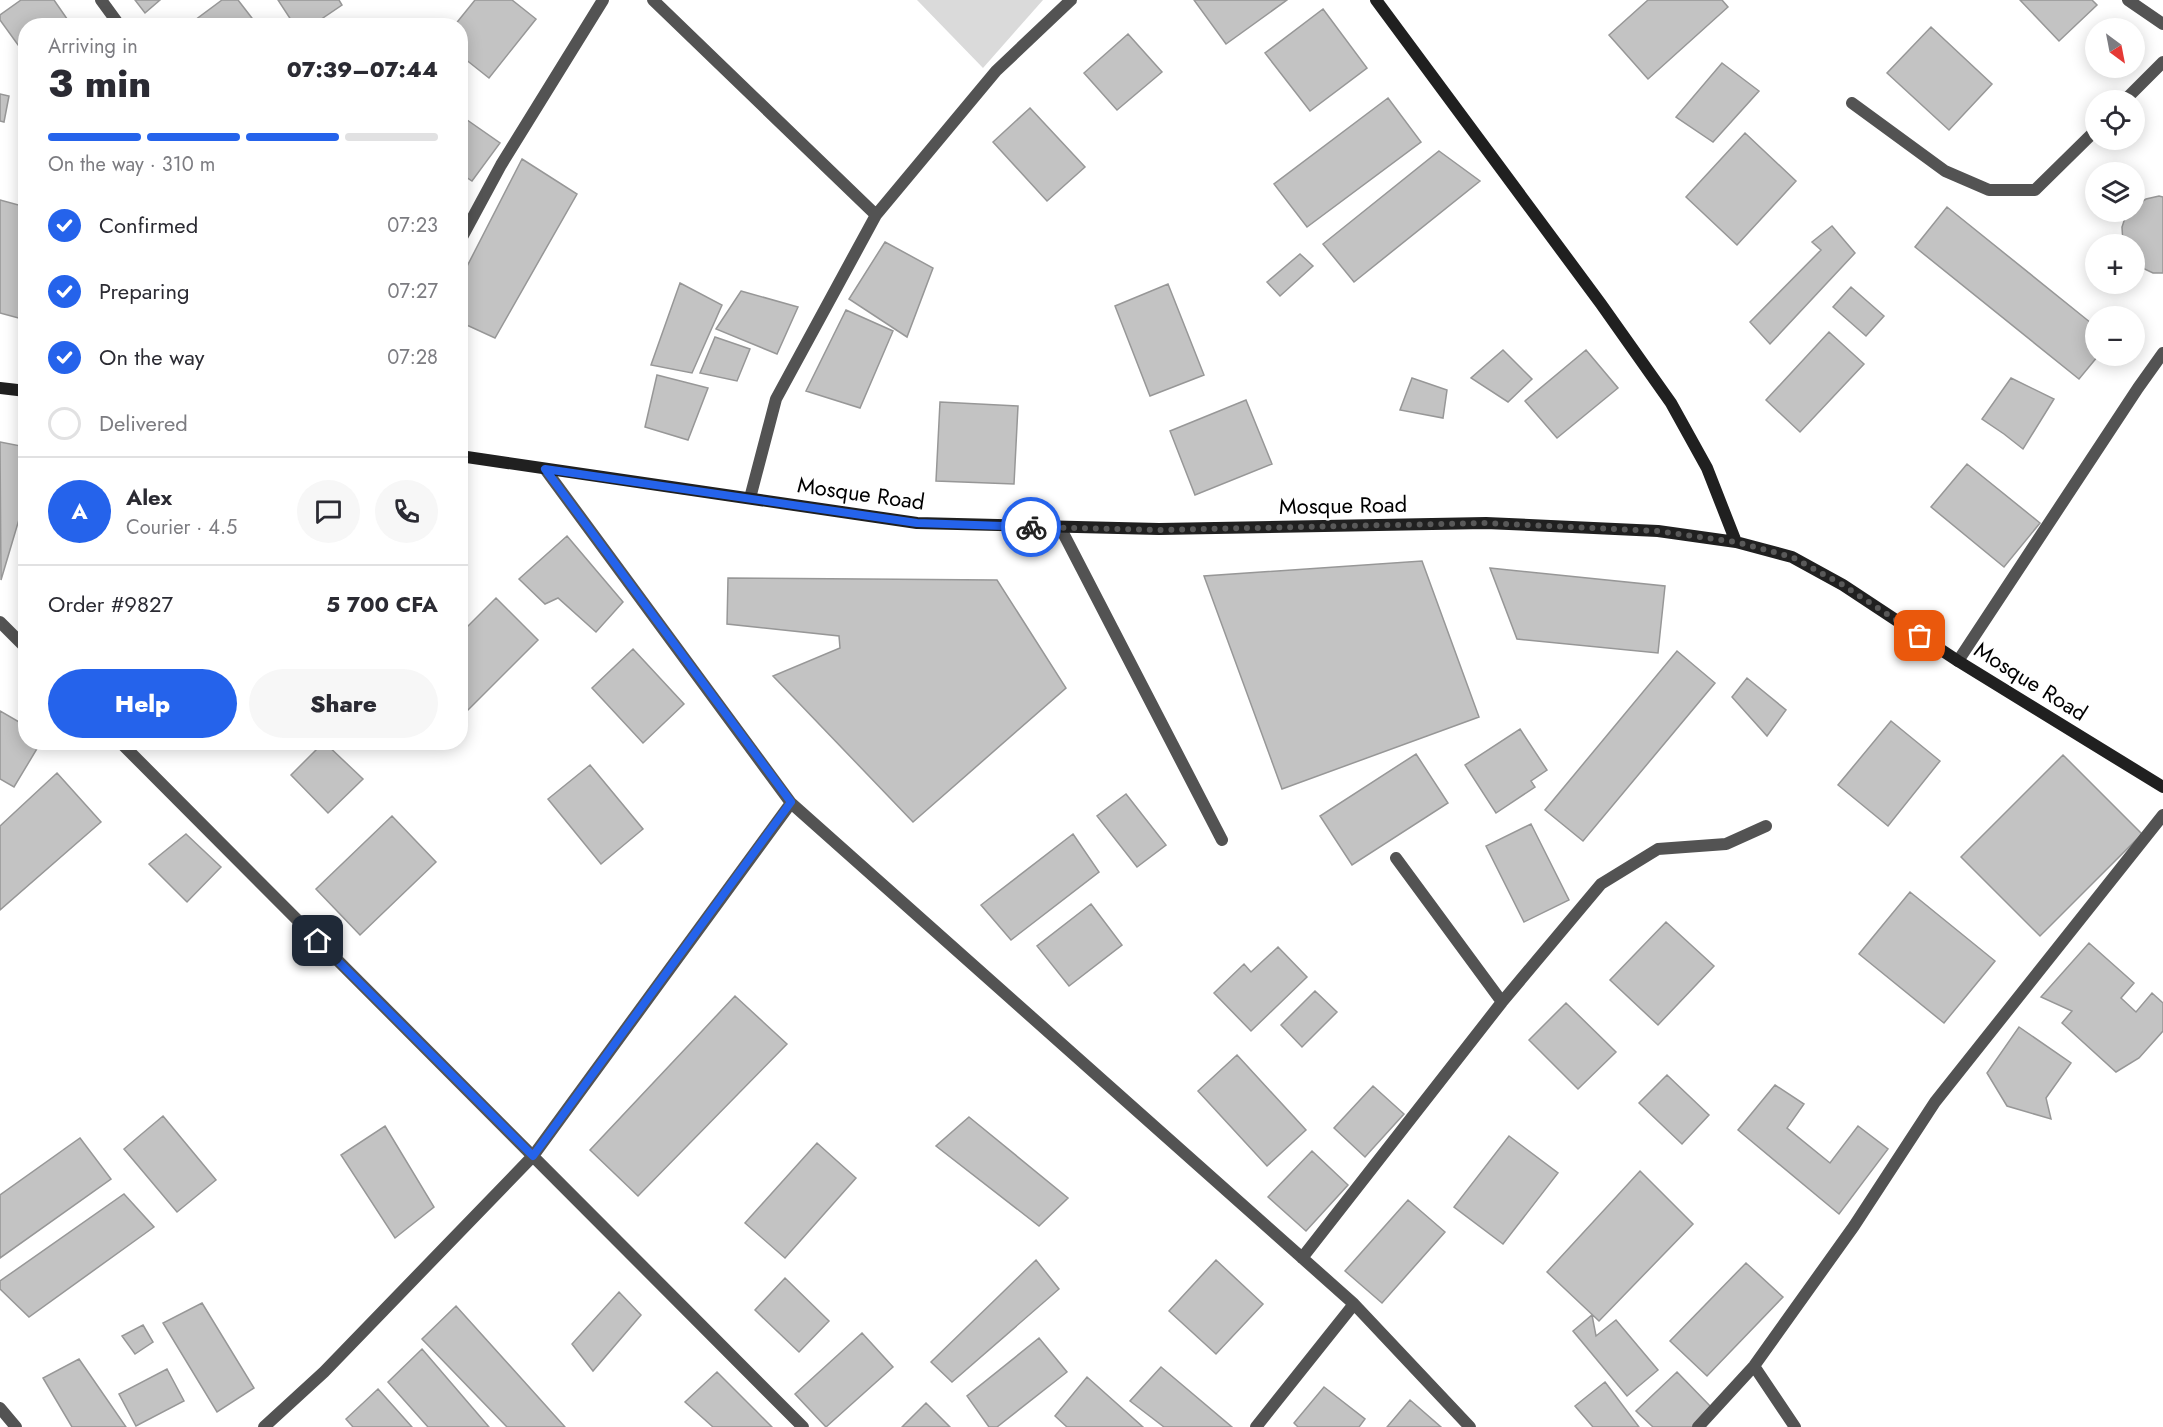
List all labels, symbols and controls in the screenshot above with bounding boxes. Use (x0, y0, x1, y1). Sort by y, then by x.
north arrow (2085, 18, 2145, 78)
map controls (2085, 18, 2145, 366)
text: Arriving in (48, 32, 138, 61)
text: 07:39–07:44 (287, 53, 438, 85)
text: 3 min (48, 55, 151, 112)
button: locate (2085, 90, 2145, 150)
text: On the way · 310 m (48, 150, 215, 179)
button: layers (2085, 162, 2145, 222)
icon: check (48, 209, 81, 242)
text: Confirmed (99, 209, 198, 241)
text: 07:23 (387, 211, 438, 240)
button: + (2085, 234, 2145, 294)
icon: check (48, 275, 81, 308)
text: Preparing (99, 275, 190, 307)
text: 07:27 (388, 277, 438, 306)
button: − (2085, 306, 2145, 366)
icon: check (48, 341, 81, 374)
text: On the way (99, 341, 204, 373)
text: 07:28 (387, 343, 438, 372)
text: Delivered (99, 407, 188, 439)
street label: Mosque Road (795, 468, 927, 518)
button: chat (297, 480, 360, 543)
button: phone (375, 480, 438, 543)
text: Alex (126, 481, 172, 513)
street label: Mosque Road (1279, 488, 1407, 522)
text: A (71, 495, 88, 527)
courier (1001, 497, 1061, 557)
icon: bike (1015, 511, 1048, 544)
text: Courier · 4.5 (126, 513, 237, 542)
text: Order #9827 (48, 588, 173, 620)
text: 5 700 CFA (326, 588, 438, 620)
pin (1894, 610, 1945, 661)
icon: bag (1903, 619, 1936, 652)
street label: Mosque Road (1968, 633, 2094, 729)
button: Help (48, 669, 237, 738)
button: Share (249, 669, 438, 738)
pin (292, 915, 343, 966)
icon: home (301, 924, 334, 957)

